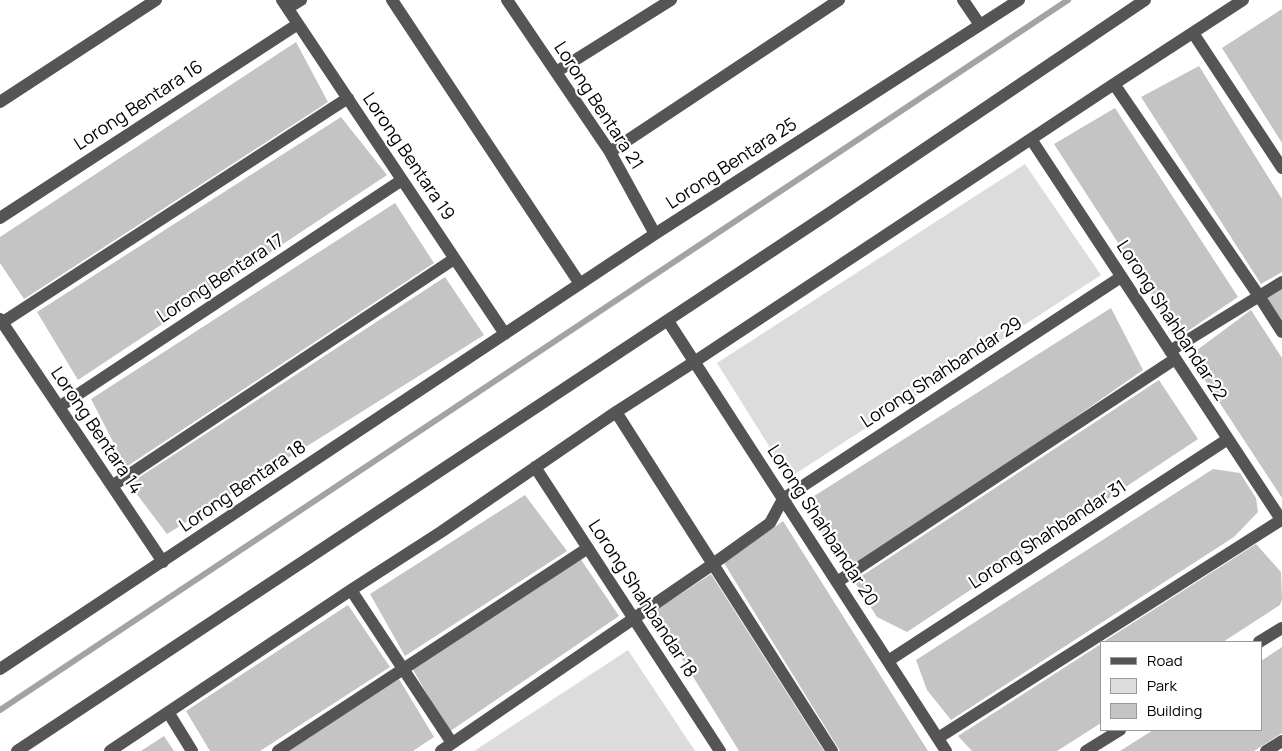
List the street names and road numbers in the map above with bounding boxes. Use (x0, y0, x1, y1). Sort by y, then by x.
street label: Lorong Bentara 21 (549, 38, 647, 174)
street label: Lorong Bentara 16 (71, 56, 207, 156)
street label: Lorong Bentara 19 (357, 89, 459, 225)
street label: Lorong Bentara 25 (663, 114, 801, 214)
street label: Lorong Bentara 17 (154, 230, 288, 328)
street label: Lorong Shahbandar 22 (1111, 237, 1231, 405)
street label: Lorong Shahbandar 29 (857, 313, 1027, 433)
street label: Lorong Bentara 14 (46, 363, 146, 499)
street label: Lorong Bentara 18 (176, 437, 310, 537)
street label: Lorong Shahbandar 20 (762, 441, 882, 611)
street label: Lorong Shahbandar 31 (965, 476, 1131, 594)
street label: Lorong Shahbandar 18 (583, 516, 701, 682)

